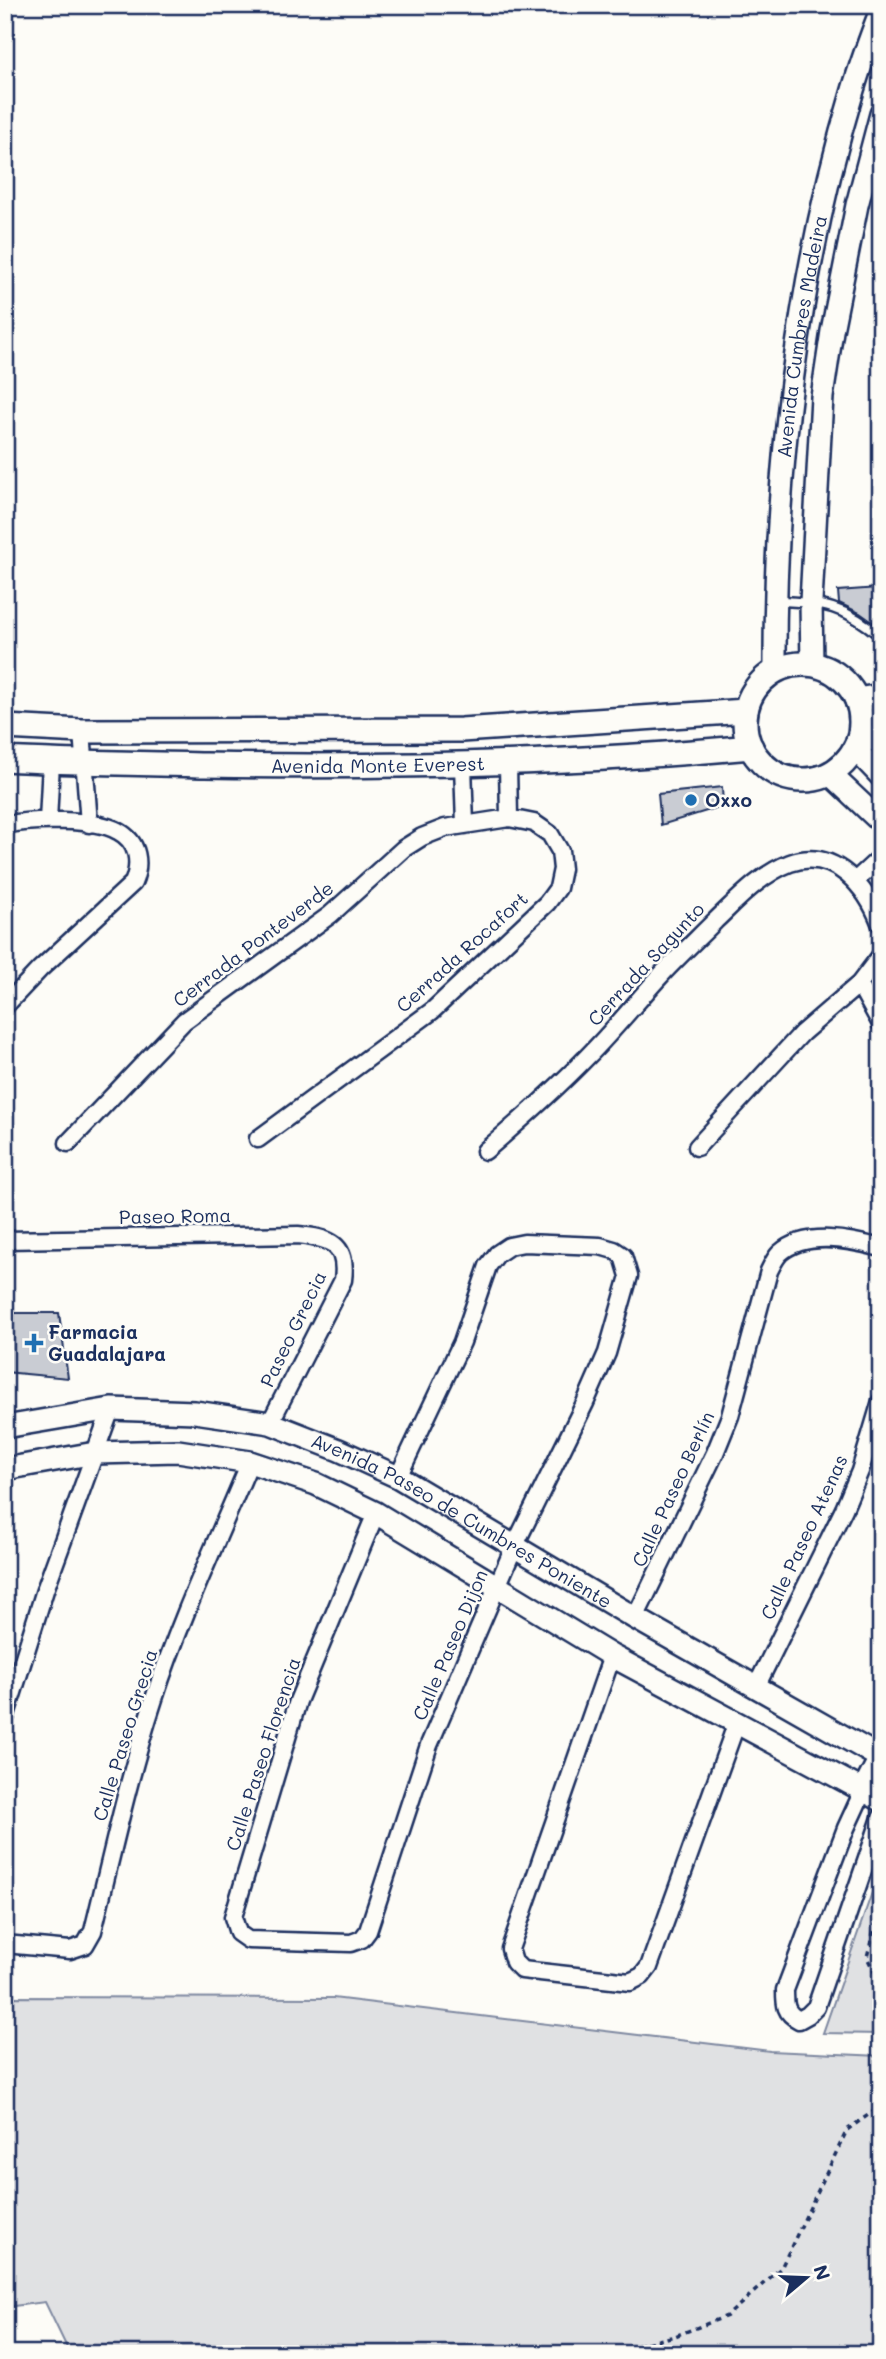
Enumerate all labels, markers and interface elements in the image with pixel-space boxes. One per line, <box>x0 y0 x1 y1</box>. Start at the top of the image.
street label: Avenida Cumbres Madeira <box>771 213 832 459</box>
street label: Avenida Monte Everest <box>271 750 485 778</box>
place label: Oxxo <box>705 787 752 812</box>
marker: Oxxo <box>683 792 699 808</box>
street label: Cerrada Ponteverde <box>167 875 338 1012</box>
street label: Cerrada Rocafort <box>390 886 533 1018</box>
street label: Cerrada Sagunto <box>582 897 709 1031</box>
street label: Paseo Roma <box>119 1202 231 1229</box>
street label: Paseo Grecia <box>254 1267 331 1391</box>
place label: Farmacia Guadalajara <box>48 1319 166 1366</box>
marker: Farmacia Guadalajara <box>26 1335 42 1351</box>
street label: Calle Paseo Berlín <box>626 1407 720 1571</box>
street label: Avenida Paseo de Cumbres Poniente <box>308 1427 617 1614</box>
street label: Calle Paseo Atenas <box>754 1450 853 1623</box>
street label: Calle Paseo Dijon <box>406 1566 493 1724</box>
street label: Calle Paseo Grecia <box>86 1646 163 1824</box>
street label: Calle Paseo Florencia <box>219 1654 306 1854</box>
north arrow <box>770 2244 840 2314</box>
text: N <box>808 2261 837 2283</box>

